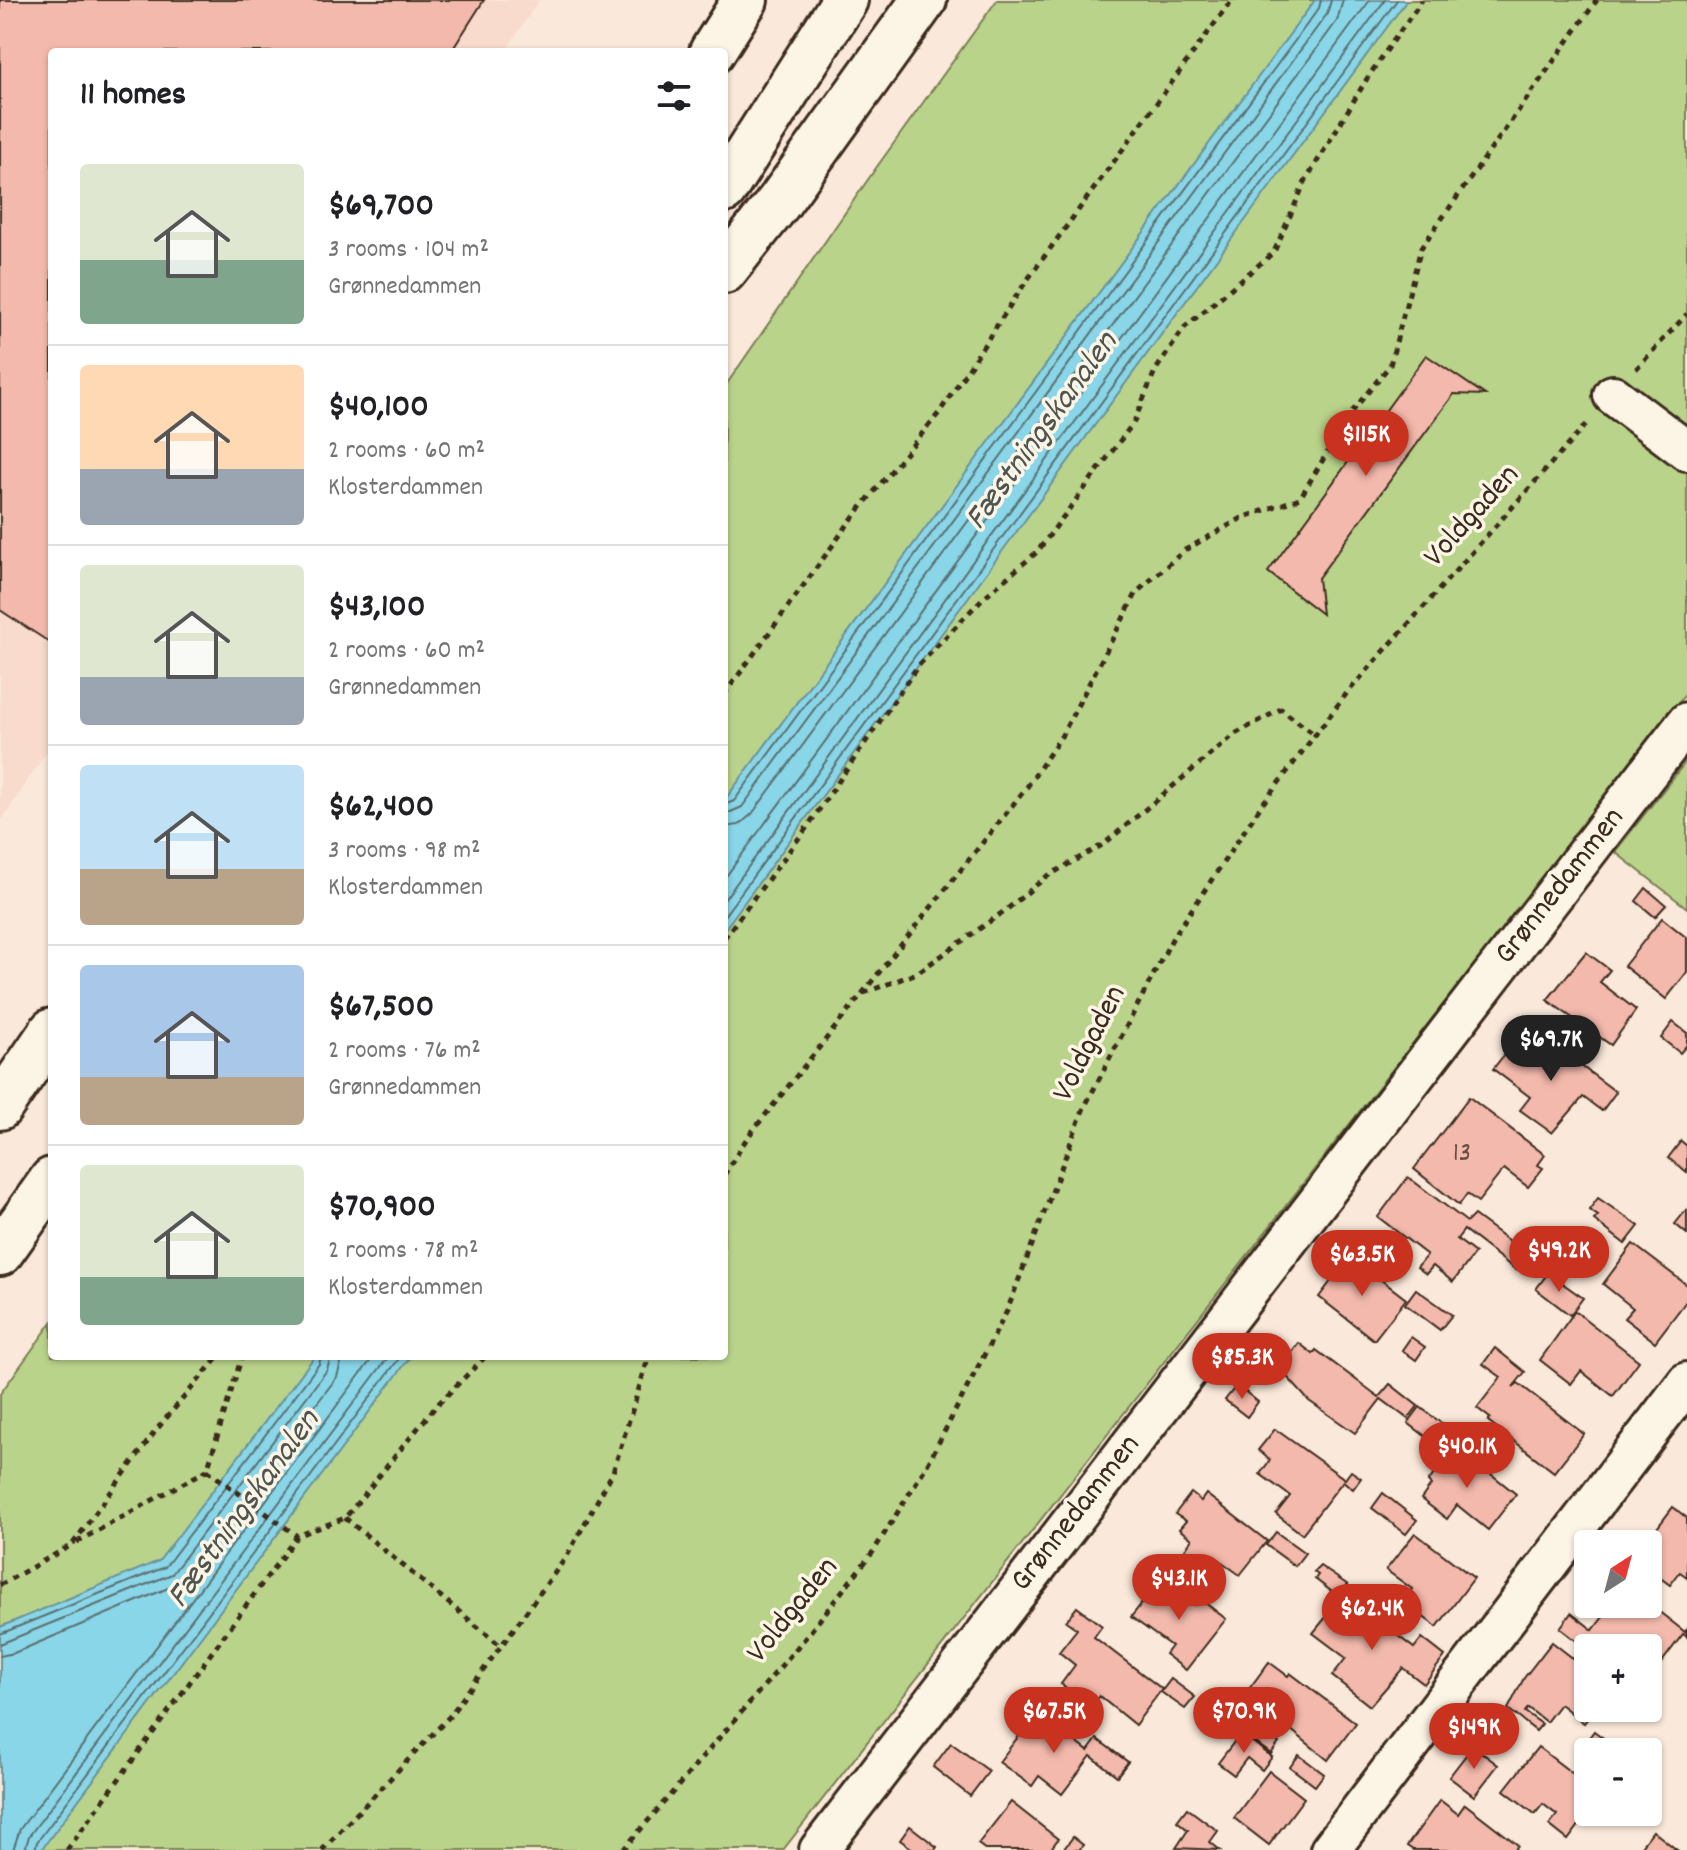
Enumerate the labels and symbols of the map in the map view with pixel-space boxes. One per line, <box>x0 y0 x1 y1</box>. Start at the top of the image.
water label: Fæstningskanalen <box>954 322 1133 541</box>
pin: $115K <box>1310 410 1422 478</box>
street label: Voldgaden <box>1414 455 1532 579</box>
street label: Grønnedammen <box>1485 798 1637 976</box>
street label: Voldgaden <box>1042 978 1140 1110</box>
pin: $69.7K <box>1486 1015 1616 1083</box>
house number: 13 <box>1453 1135 1471 1175</box>
pin: $49.2K <box>1494 1226 1624 1294</box>
pin: $63.5K <box>1297 1230 1427 1298</box>
pin: $85.3K <box>1177 1333 1307 1401</box>
water label: Fæstningskanalen <box>156 1400 335 1619</box>
pin: $40.1K <box>1402 1422 1532 1490</box>
street label: Grønnedammen <box>1001 1425 1153 1603</box>
north arrow <box>1574 1530 1662 1618</box>
street label: Voldgaden <box>737 1548 851 1674</box>
pin: $43.1K <box>1114 1554 1244 1622</box>
pin: $62.4K <box>1307 1584 1437 1652</box>
pin: $67.5K <box>989 1687 1119 1755</box>
pin: $70.9K <box>1179 1687 1309 1755</box>
pin: $149K <box>1418 1703 1530 1771</box>

